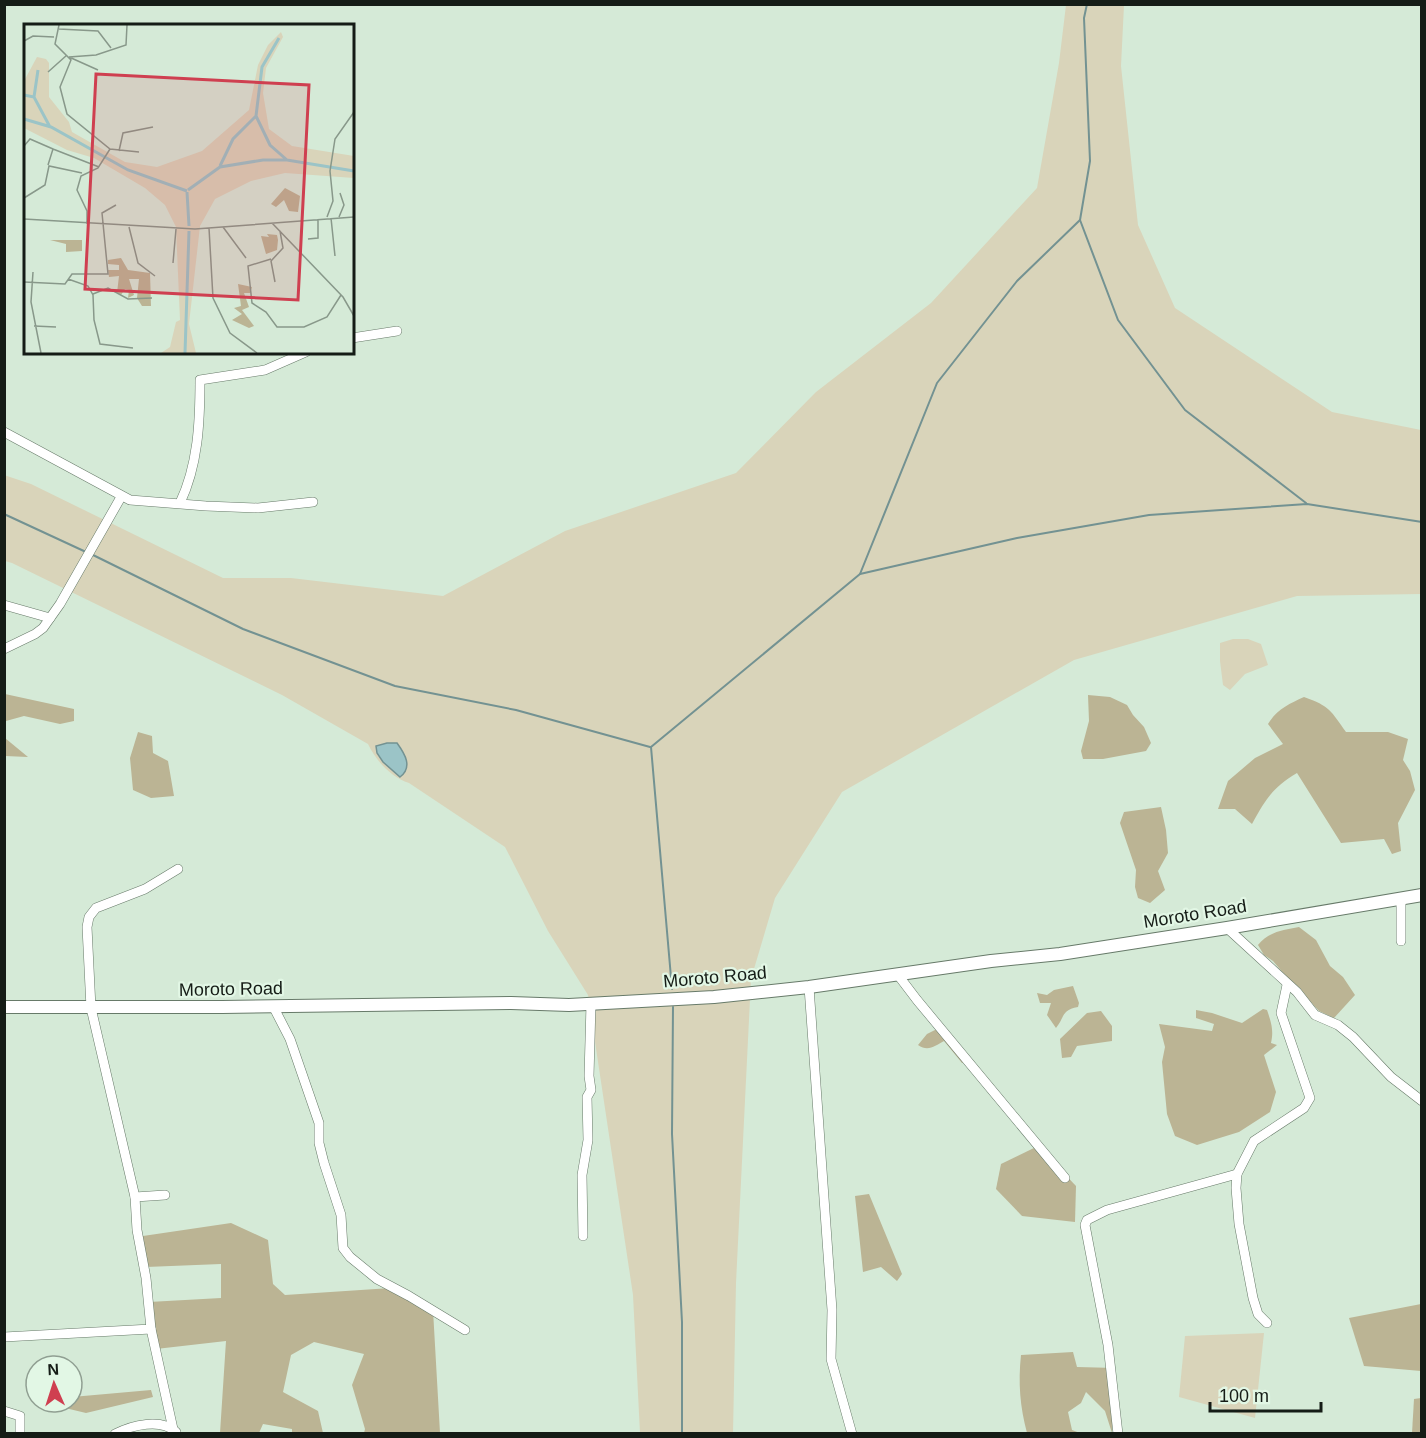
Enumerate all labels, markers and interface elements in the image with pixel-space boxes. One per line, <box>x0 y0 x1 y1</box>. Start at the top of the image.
inset map <box>24 24 354 354</box>
street label: Moroto Road <box>1142 896 1248 932</box>
street label: Moroto Road <box>662 963 768 991</box>
street label: Moroto Road <box>179 978 283 1000</box>
north arrow <box>24 1354 84 1414</box>
text: N <box>47 1361 59 1378</box>
scale bar <box>1210 1375 1321 1413</box>
text: 100 m <box>1219 1386 1269 1406</box>

